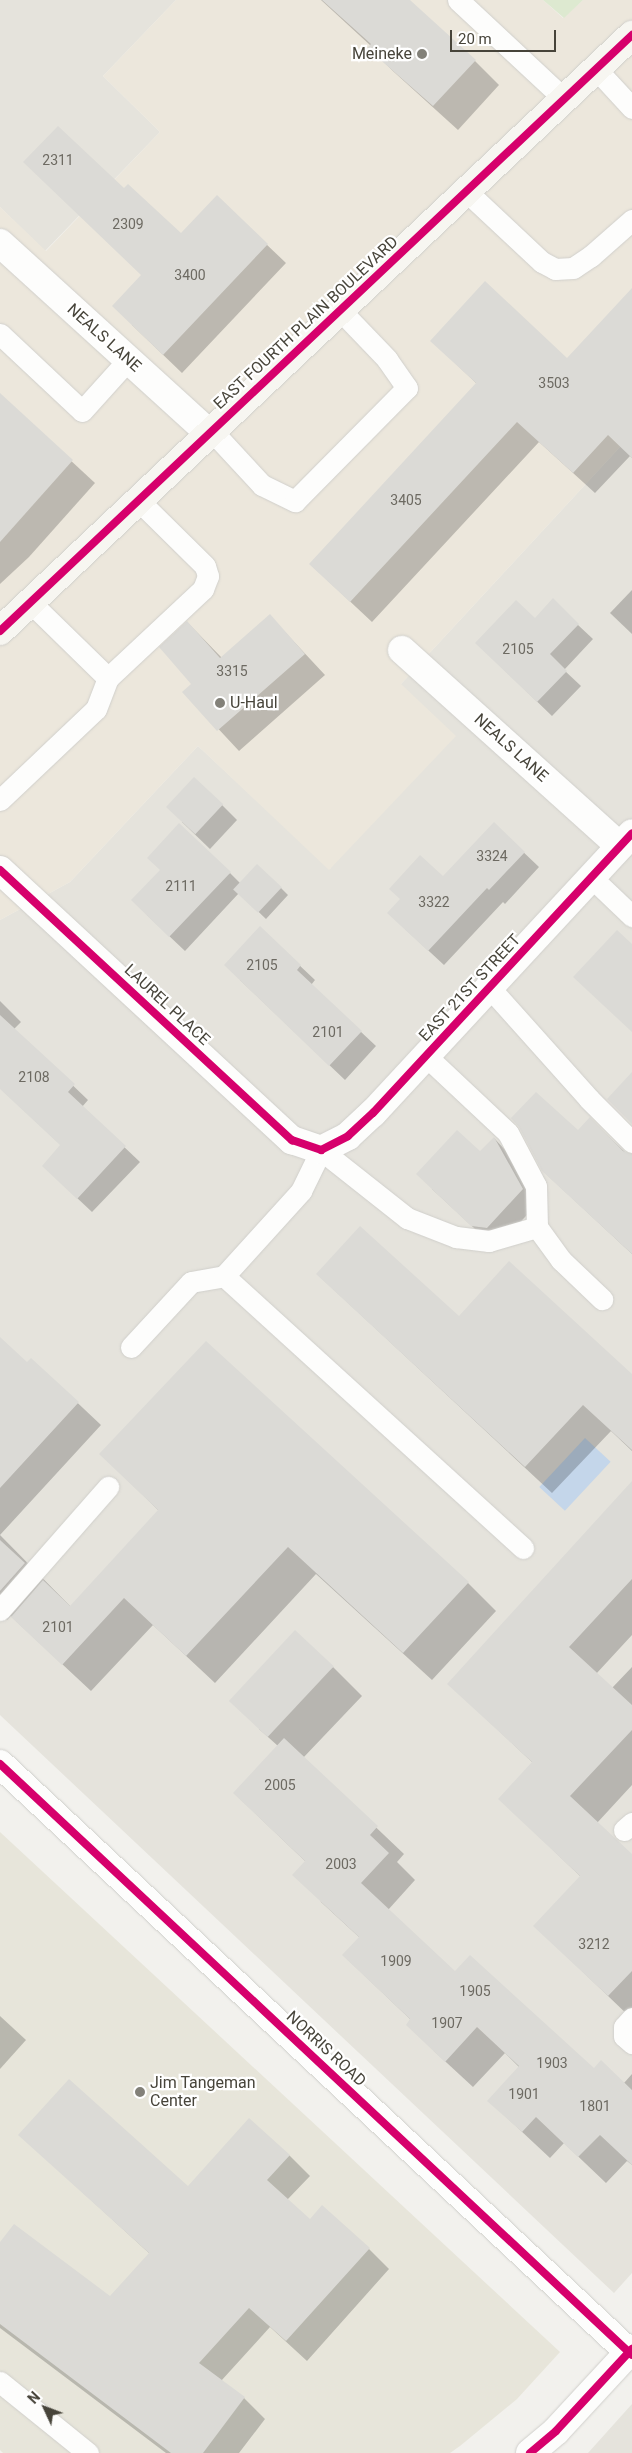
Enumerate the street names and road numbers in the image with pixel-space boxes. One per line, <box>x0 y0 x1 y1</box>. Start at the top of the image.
street label: EAST FOURTH PLAIN BOULEVARD <box>210 232 402 414</box>
street label: NEALS LANE <box>63 300 145 376</box>
street label: NEALS LANE <box>470 710 552 786</box>
street label: EAST 21ST STREET <box>415 930 525 1046</box>
street label: LAUREL PLACE <box>120 961 214 1049</box>
street label: NORRIS ROAD <box>282 2007 370 2091</box>

